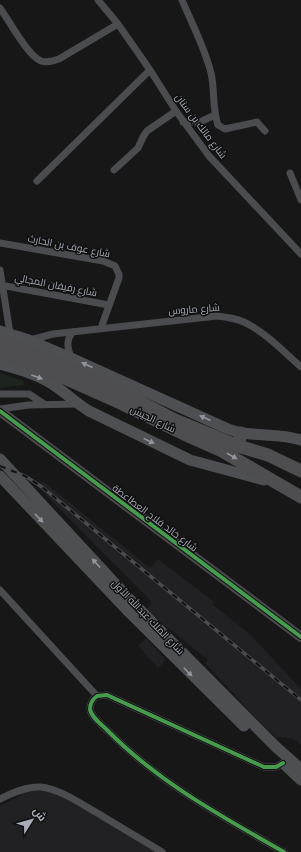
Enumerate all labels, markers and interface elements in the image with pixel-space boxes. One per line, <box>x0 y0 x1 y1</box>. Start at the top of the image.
street label: شارع مالك بن سنان <box>172 91 230 161</box>
street label: شارع عوف بن الحارث <box>27 232 111 260</box>
street label: شارع رفيفان المجالي <box>14 271 98 300</box>
street label: شارع ماروس <box>168 301 220 317</box>
one-way arrow <box>81 361 93 368</box>
one-way arrow <box>31 374 43 380</box>
street label: شارع الجيش <box>128 402 178 436</box>
one-way arrow <box>199 415 211 421</box>
one-way arrow <box>143 438 155 444</box>
one-way arrow <box>226 453 238 460</box>
street label: شارع خالد فلاح العطاعطة <box>110 482 200 554</box>
one-way arrow <box>35 513 44 523</box>
one-way arrow <box>91 558 101 568</box>
street label: شارع الملك عبدالله الأول <box>109 576 188 657</box>
one-way arrow <box>184 667 193 677</box>
north arrow <box>12 800 52 840</box>
text: ش <box>30 804 50 824</box>

